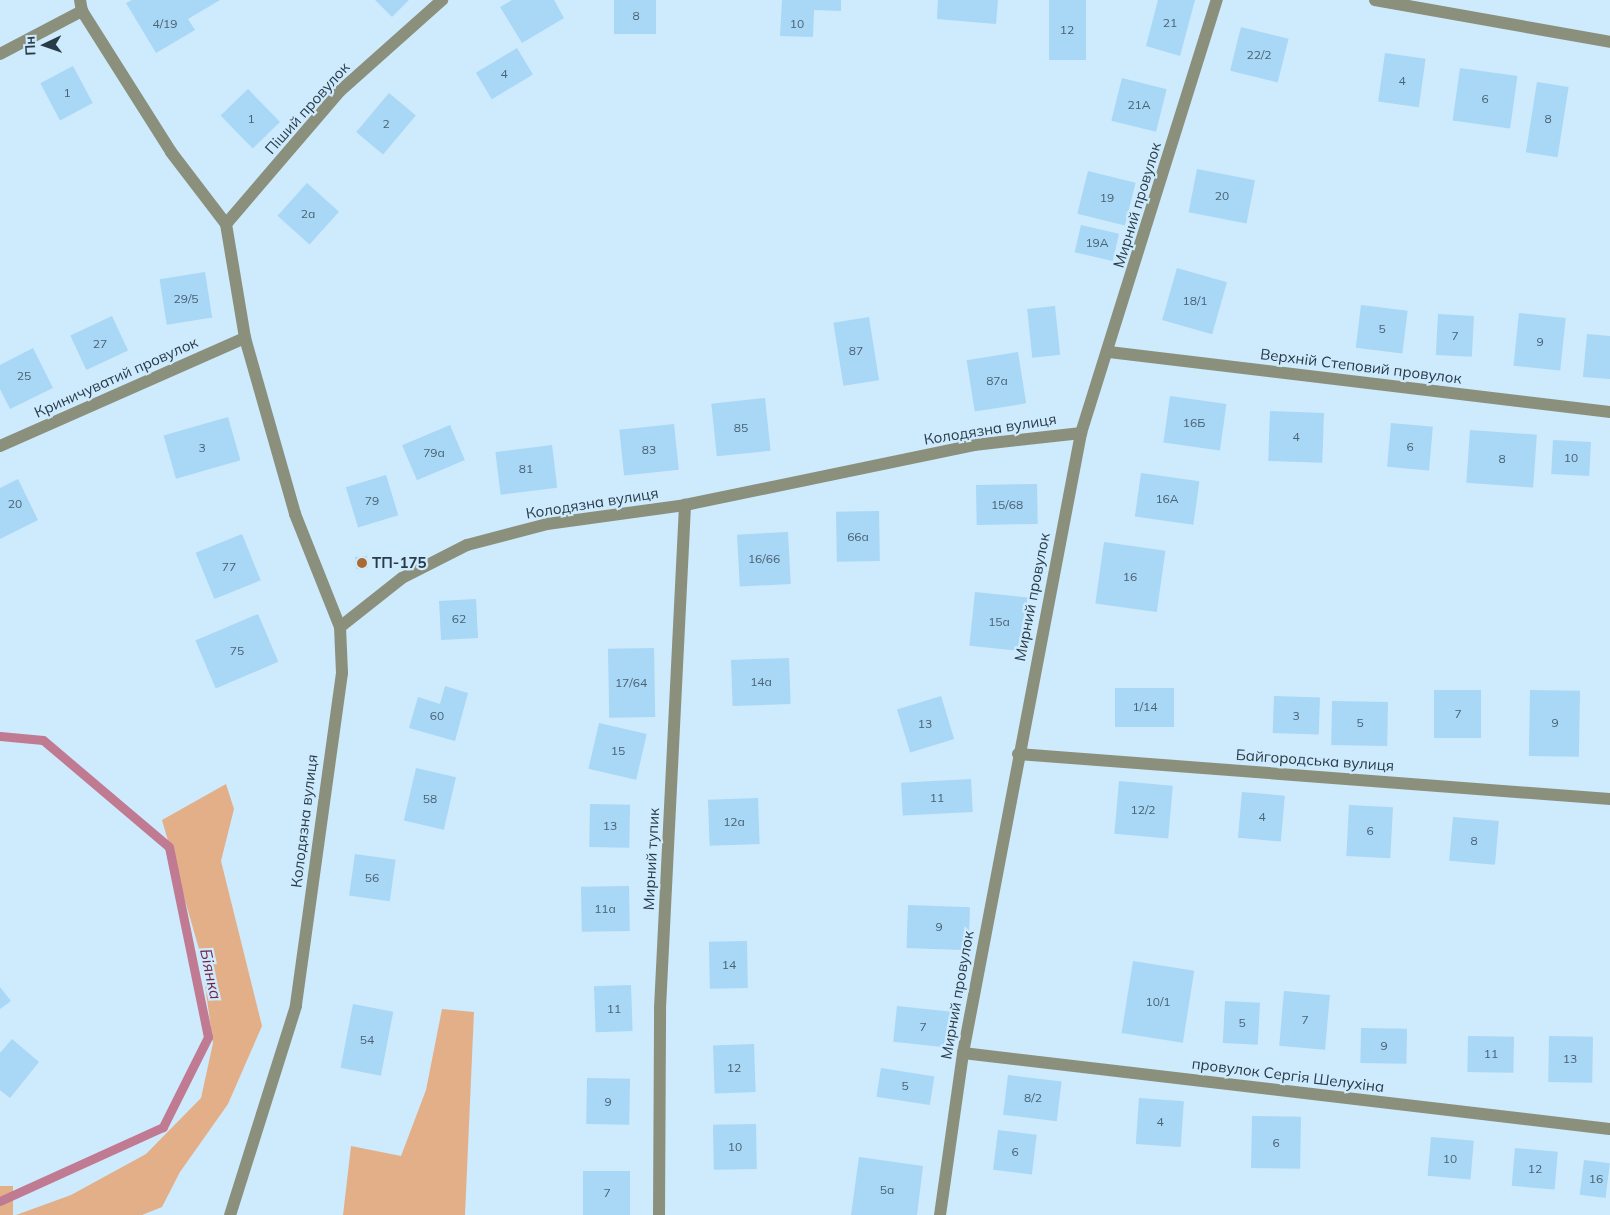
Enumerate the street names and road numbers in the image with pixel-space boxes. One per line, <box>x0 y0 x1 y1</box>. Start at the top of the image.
street label: Піший провулок <box>261 58 353 158</box>
street label: Мирний провулок <box>1109 140 1165 270</box>
street label: Криничуватий провулок <box>32 333 200 421</box>
street label: Верхній Степовий провулок <box>1259 345 1463 387</box>
street label: Колодязна вулиця <box>922 410 1058 448</box>
street label: Колодязна вулиця <box>524 484 660 522</box>
street label: Мирний провулок <box>1011 531 1053 663</box>
street label: Байгородська вулиця <box>1235 745 1395 775</box>
street label: Колодязна вулиця <box>287 753 321 889</box>
street label: Мирний тупик <box>639 807 663 911</box>
street label: Мирний провулок <box>937 929 977 1061</box>
street label: провулок Сергія Шелухіна <box>1191 1054 1385 1096</box>

